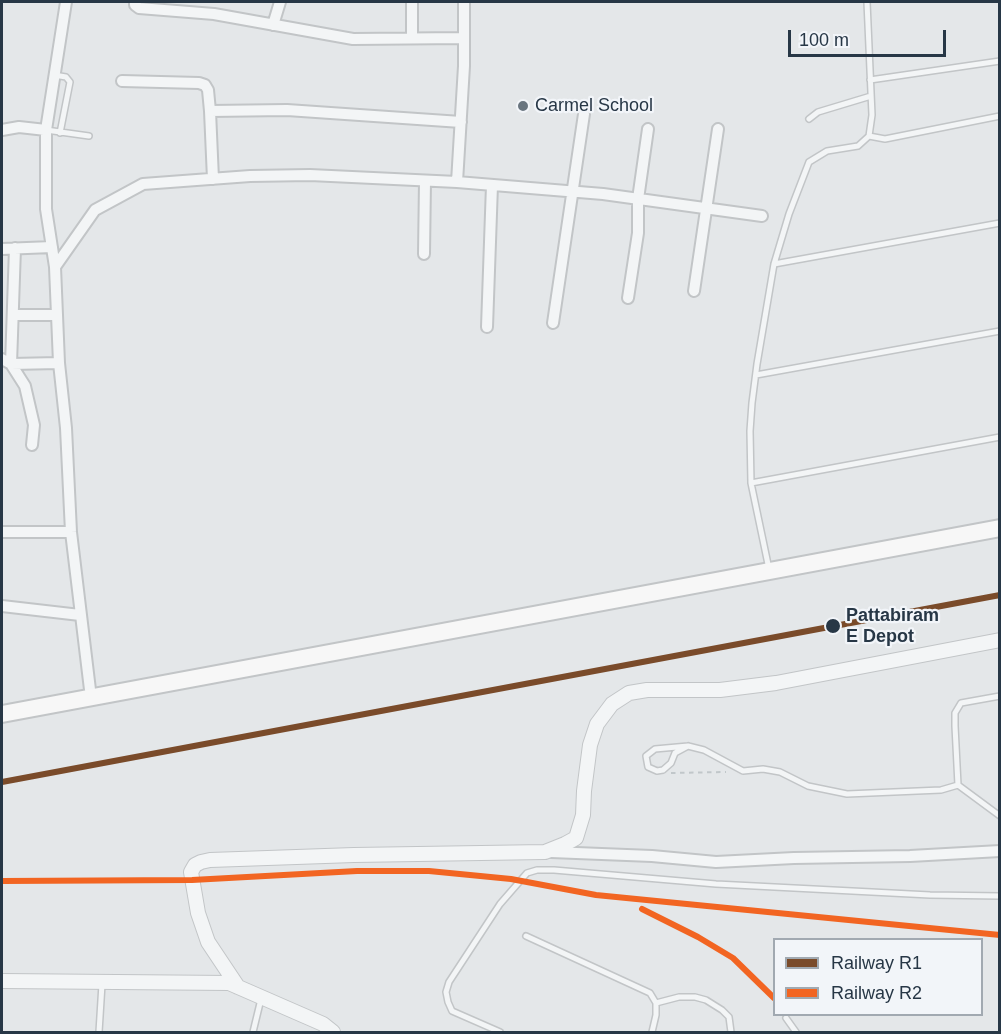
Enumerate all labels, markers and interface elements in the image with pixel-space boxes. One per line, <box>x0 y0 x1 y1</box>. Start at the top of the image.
scale bar <box>791 18 948 56</box>
text: 100 m <box>799 30 849 50</box>
place label: Carmel School <box>535 95 653 117</box>
marker: Carmel School <box>516 99 530 113</box>
place label: Pattabiram E Depot <box>846 605 939 648</box>
marker: Pattabiram E Depot <box>824 617 842 635</box>
legend <box>773 938 983 1016</box>
text: Railway R1 <box>831 953 922 973</box>
text: Railway R2 <box>831 983 922 1003</box>

